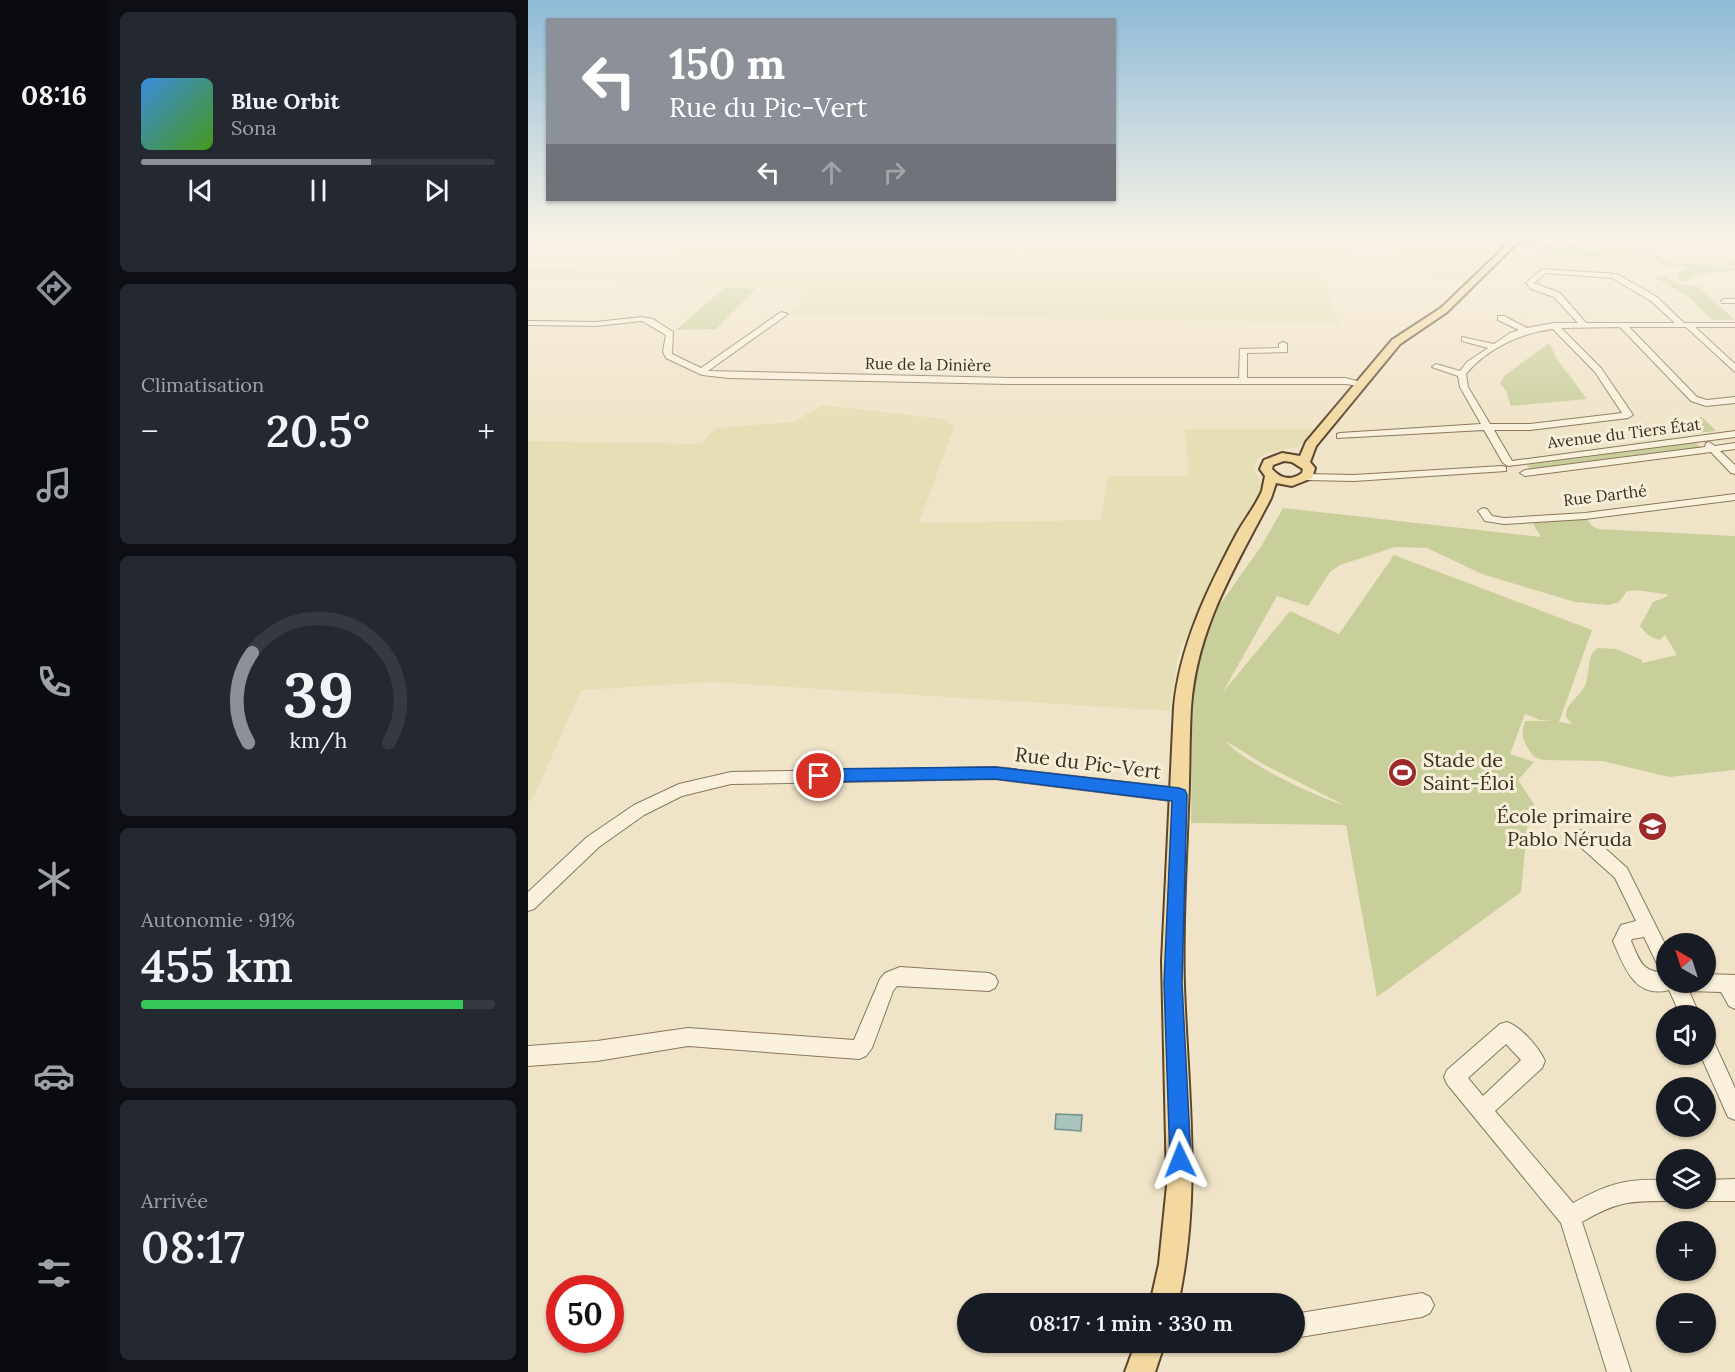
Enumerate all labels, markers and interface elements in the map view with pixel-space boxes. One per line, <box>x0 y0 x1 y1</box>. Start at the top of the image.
text: 150 m <box>669 37 785 91</box>
icon: left <box>570 42 648 120</box>
text: 08:16 <box>21 78 87 112</box>
text: Blue Orbit <box>231 87 339 115</box>
text: Rue du Pic-Vert <box>669 90 867 124</box>
text: Sona <box>231 115 277 140</box>
icon: left <box>752 156 785 189</box>
icon: ahead <box>815 156 848 189</box>
icon: right <box>878 156 911 189</box>
icon: previous <box>184 174 217 207</box>
icon: pause <box>302 174 335 207</box>
icon: next <box>420 174 453 207</box>
icon: directions <box>33 267 75 309</box>
street label: Rue de la Dinière <box>865 353 992 375</box>
text: Climatisation <box>141 372 264 397</box>
text: 20.5° <box>266 402 370 459</box>
text: − <box>141 410 159 452</box>
text: + <box>478 410 495 452</box>
street label: Avenue du Tiers État <box>1545 414 1703 452</box>
icon: music <box>33 464 75 506</box>
street label: Rue Darthé <box>1562 480 1648 510</box>
text: 39 <box>283 654 353 734</box>
icon: phone <box>33 661 75 703</box>
text: km/h <box>289 726 347 754</box>
street label: Rue du Pic-Vert <box>1014 741 1163 784</box>
place label: Stade de Saint-Éloi <box>1423 747 1515 795</box>
pin <box>793 750 844 801</box>
sports icon: Stade de Saint-Éloi <box>1386 756 1418 788</box>
icon: arrive <box>802 759 835 792</box>
place label: École primaire Pablo Néruda <box>1496 803 1632 851</box>
school or university icon: École primaire Pablo Néruda <box>1637 811 1669 843</box>
icon: climate <box>33 858 75 900</box>
text: Autonomie · 91% <box>141 907 295 932</box>
north arrow <box>1656 933 1716 993</box>
map controls <box>1656 933 1716 1353</box>
text: 455 km <box>141 937 293 994</box>
button: sound <box>1656 1005 1716 1065</box>
icon: car <box>33 1055 75 1097</box>
button: search <box>1656 1077 1716 1137</box>
position arrow <box>1148 1128 1212 1192</box>
button: layers <box>1656 1149 1716 1209</box>
text: Arrivée <box>141 1188 208 1213</box>
text: 08:17 <box>141 1218 245 1275</box>
button: + <box>1656 1221 1716 1281</box>
icon: filters <box>33 1252 75 1294</box>
speed limit sign: 50 <box>546 1275 624 1353</box>
button: − <box>1656 1293 1716 1353</box>
text: 08:17 · 1 min · 330 m <box>1029 1309 1233 1337</box>

